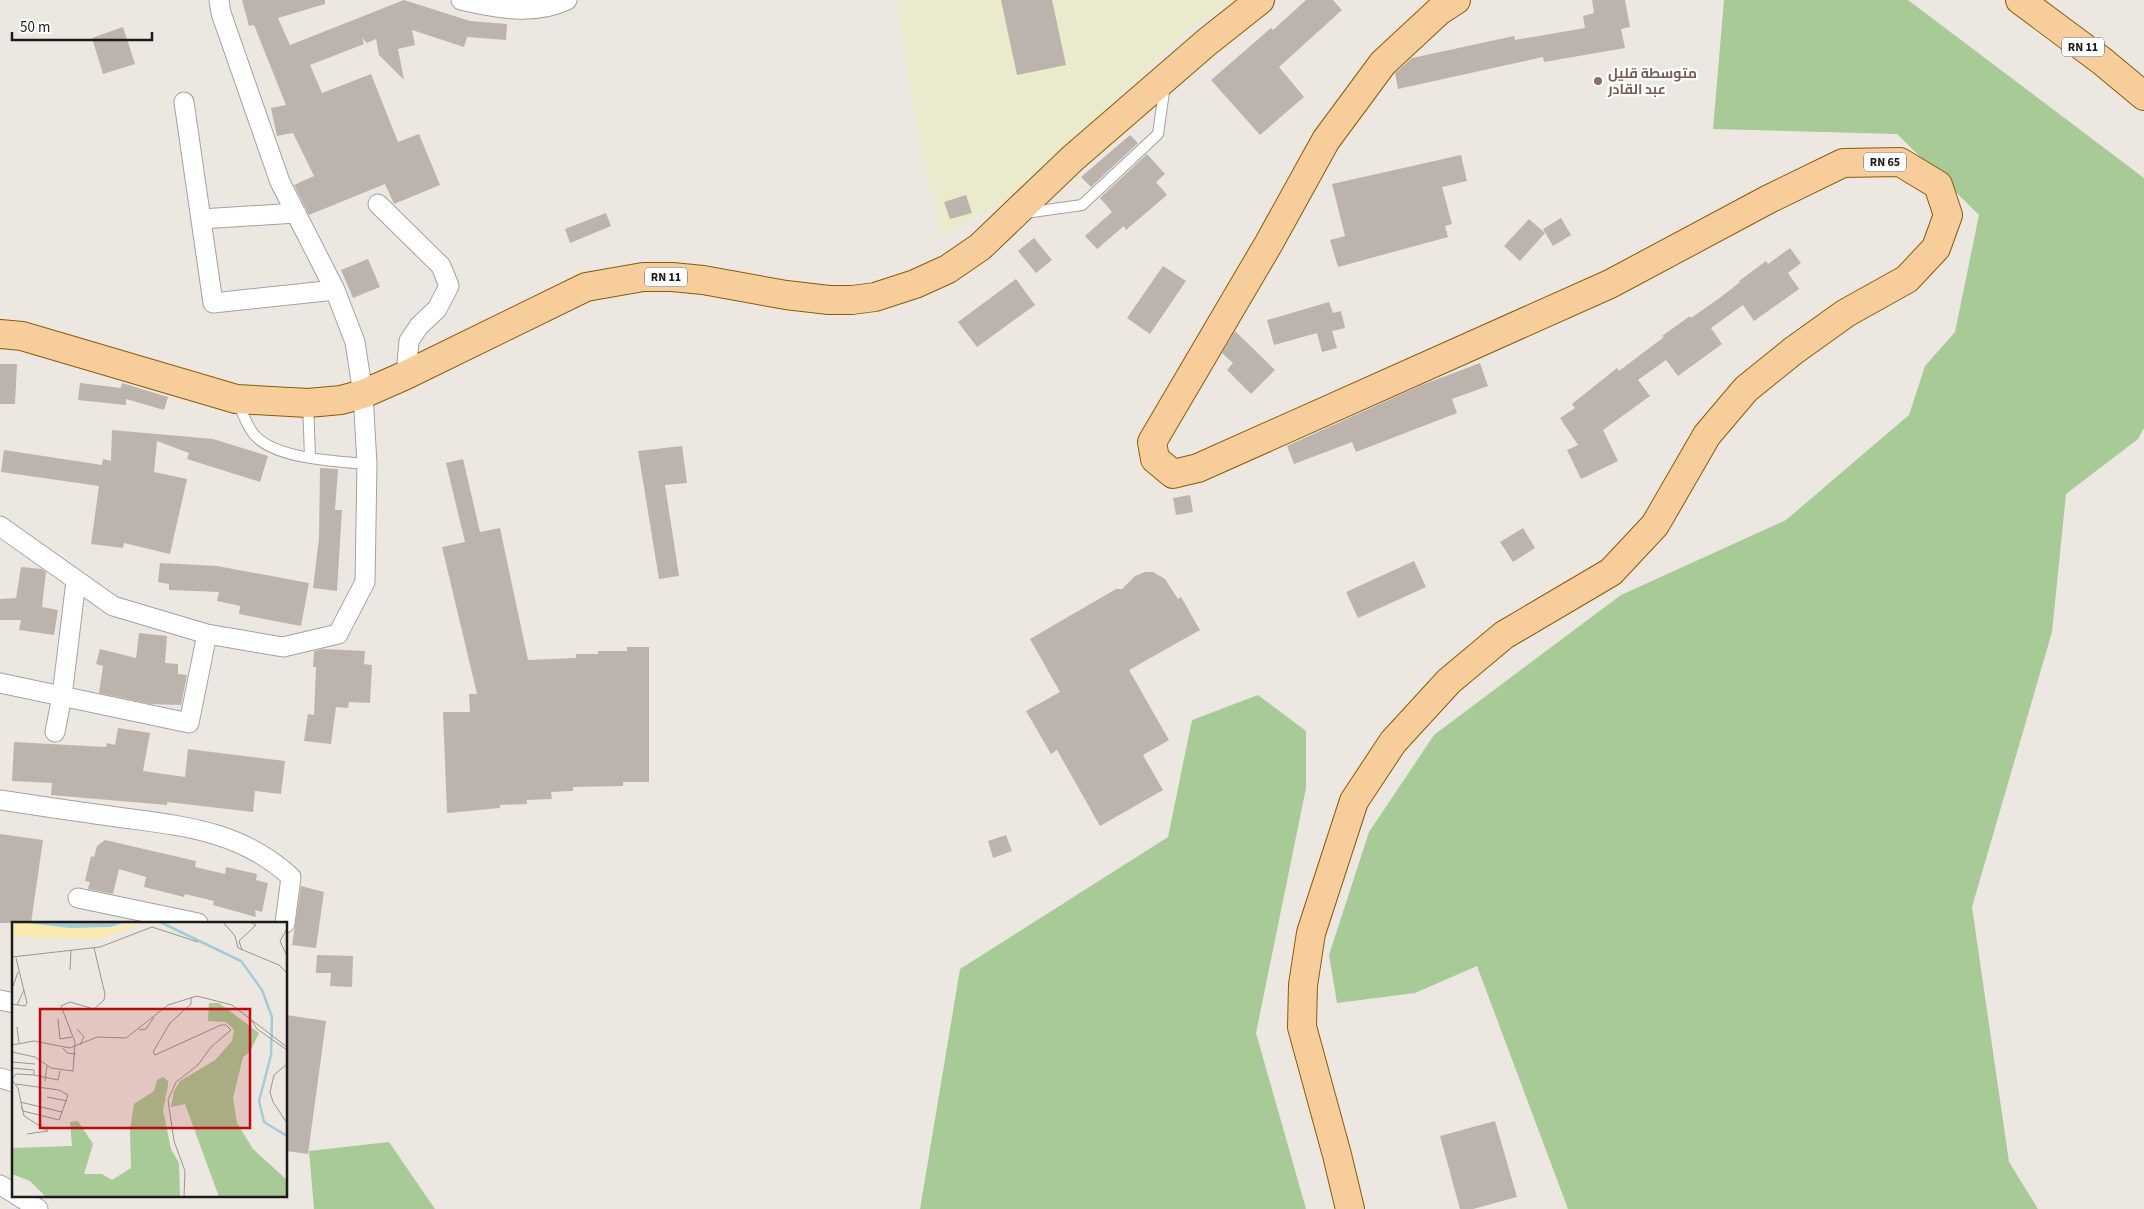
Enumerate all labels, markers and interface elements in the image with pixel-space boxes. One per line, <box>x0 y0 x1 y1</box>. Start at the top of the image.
scale bar <box>12 10 152 42</box>
text: 50 m <box>20 17 50 38</box>
road number: RN 11 <box>2062 38 2104 56</box>
place label: متوسطة قليل عبد القادر <box>1607 64 1697 100</box>
marker: متوسطة قليل عبد القادر <box>1592 75 1604 87</box>
road number: RN 65 <box>1864 152 1906 172</box>
road number: RN 11 <box>645 268 687 286</box>
inset map <box>12 922 288 1196</box>

